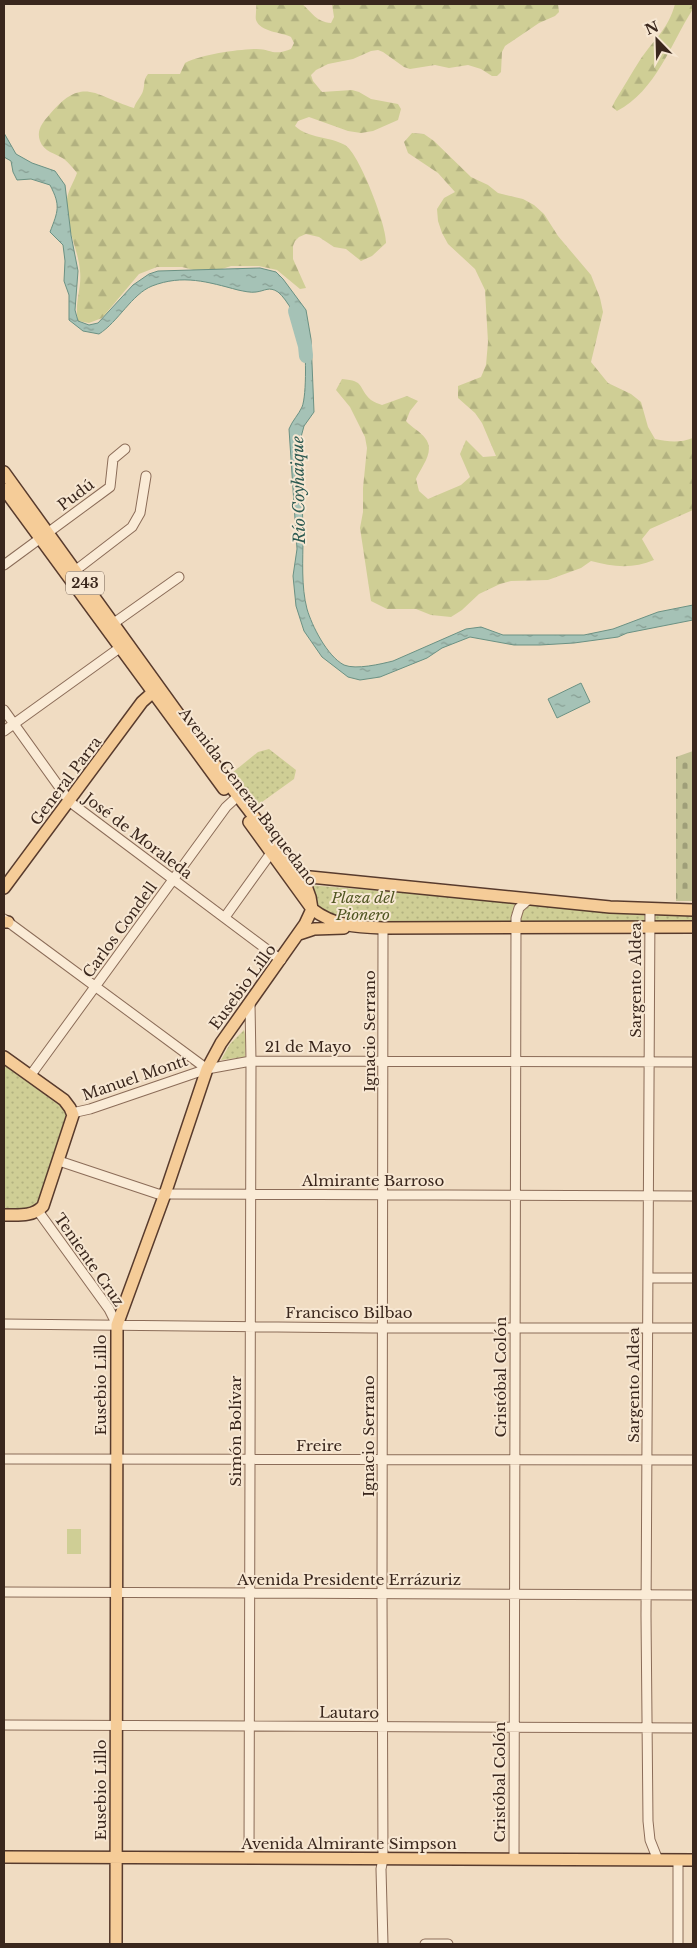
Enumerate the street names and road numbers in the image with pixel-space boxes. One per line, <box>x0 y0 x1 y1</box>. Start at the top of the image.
street label: Pudú <box>54 475 98 514</box>
road number: 243 <box>66 572 104 594</box>
street label: Avenida General Baquedano <box>175 703 322 890</box>
street label: General Parra <box>26 732 106 829</box>
street label: José de Moraleda <box>79 787 197 883</box>
street label: Carlos Condell <box>78 878 161 981</box>
street label: Sargento Aldea <box>626 921 645 1038</box>
street label: Eusebio Lillo <box>205 940 280 1033</box>
street label: Ignacio Serrano <box>360 970 379 1092</box>
street label: 21 de Mayo <box>265 1037 352 1056</box>
street label: Manuel Montt <box>80 1050 190 1104</box>
street label: Almirante Barroso <box>301 1171 444 1190</box>
street label: Teniente Cruz <box>50 1209 129 1310</box>
street label: Francisco Bilbao <box>285 1303 413 1322</box>
street label: Cristóbal Colón <box>491 1317 510 1437</box>
street label: Sargento Aldea <box>624 1326 643 1443</box>
street label: Eusebio Lillo <box>91 1334 110 1435</box>
street label: Simón Bolívar <box>226 1375 245 1487</box>
street label: Ignacio Serrano <box>359 1375 378 1497</box>
street label: Freire <box>296 1436 342 1455</box>
street label: Avenida Presidente Errázuriz <box>236 1570 461 1589</box>
street label: Lautaro <box>319 1702 379 1723</box>
street label: Cristóbal Colón <box>490 1722 509 1842</box>
street label: Eusebio Lillo <box>91 1739 110 1840</box>
street label: Avenida Almirante Simpson <box>240 1834 457 1853</box>

